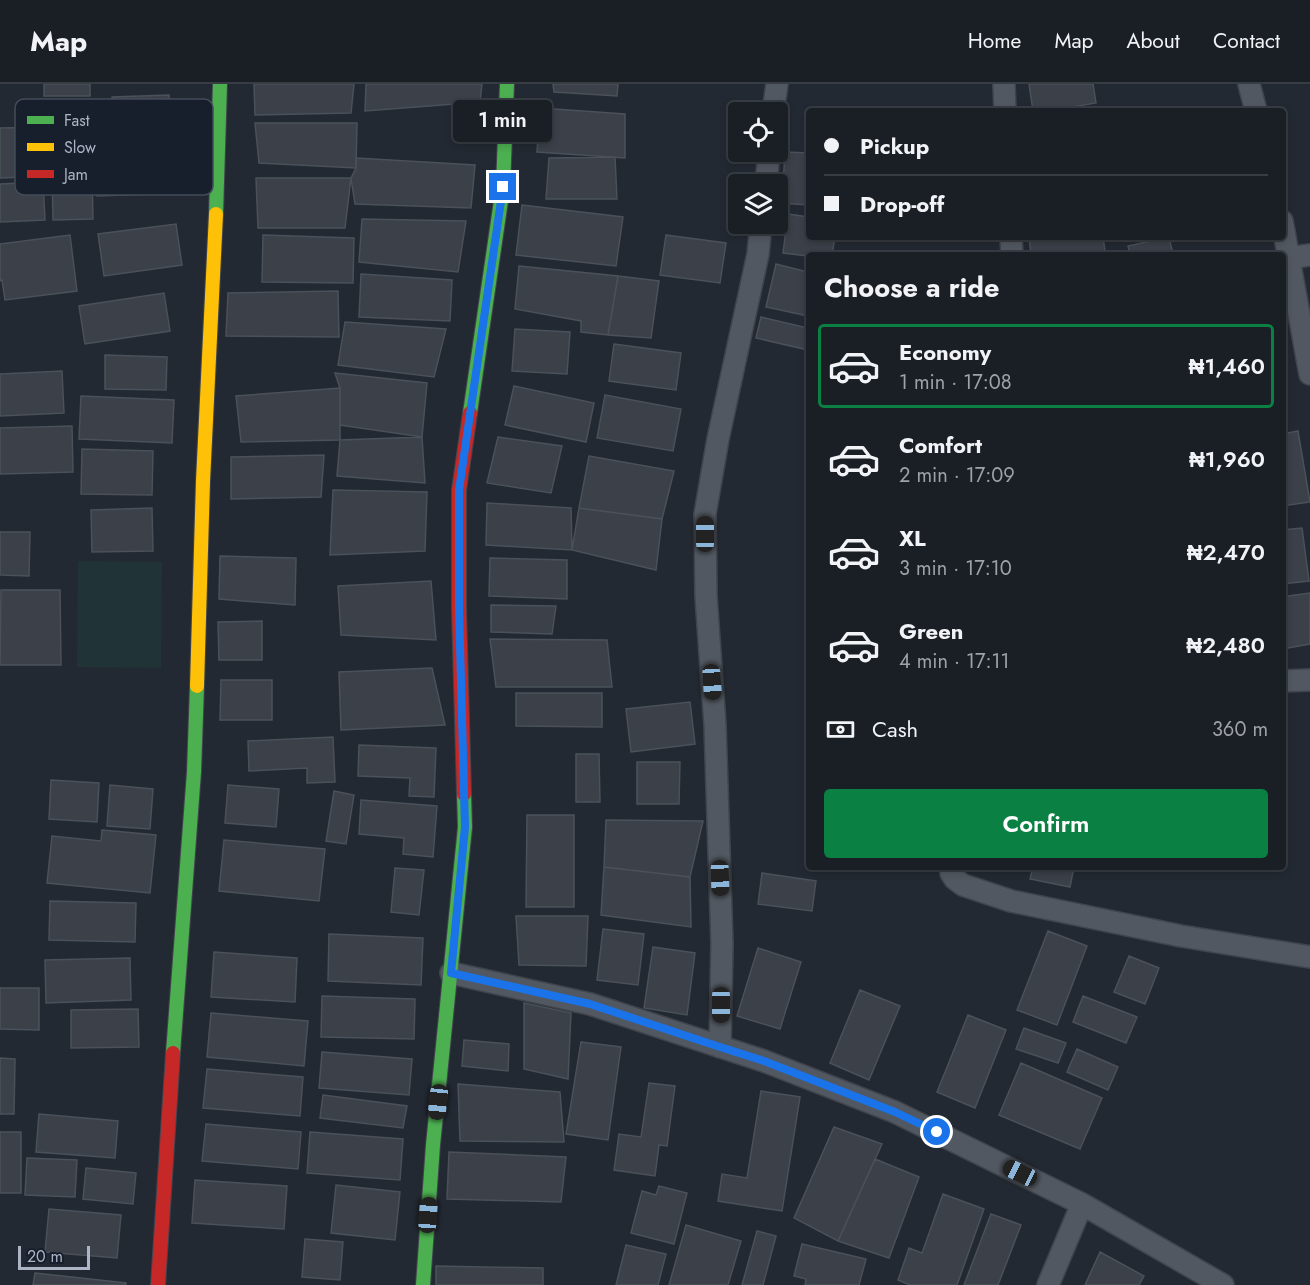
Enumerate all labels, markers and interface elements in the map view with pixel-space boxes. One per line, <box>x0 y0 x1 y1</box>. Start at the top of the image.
text: Map <box>30 21 87 62</box>
text: Home <box>968 26 1021 56</box>
text: Map <box>1054 26 1094 56</box>
text: About <box>1127 26 1180 56</box>
text: Contact <box>1213 26 1280 56</box>
legend <box>15 99 213 195</box>
callout: 1 min <box>454 100 552 142</box>
map controls <box>728 102 788 234</box>
button: locate <box>728 102 788 162</box>
text: 1 min <box>478 106 527 135</box>
text: Fast <box>64 109 90 132</box>
text: Pickup <box>860 130 929 162</box>
text: Slow <box>64 136 96 159</box>
text: Jam <box>62 163 88 186</box>
route end <box>489 173 516 200</box>
button: layers <box>728 174 788 234</box>
text: Drop-off <box>860 188 944 220</box>
text: Choose a ride <box>824 268 999 307</box>
text: Economy <box>899 336 991 368</box>
icon: car <box>827 339 881 393</box>
text: ₦1,460 <box>1189 350 1265 382</box>
text: 1 min · 17:08 <box>899 368 1012 397</box>
text: Comfort <box>899 429 982 461</box>
icon: car <box>827 432 881 486</box>
text: ₦1,960 <box>1189 443 1265 475</box>
text: 2 min · 17:09 <box>899 461 1015 490</box>
car <box>696 516 714 552</box>
text: XL <box>899 522 926 554</box>
icon: car <box>827 525 881 579</box>
text: ₦2,470 <box>1187 536 1265 568</box>
text: 3 min · 17:10 <box>899 554 1012 583</box>
text: Green <box>899 615 963 647</box>
icon: car <box>827 618 881 672</box>
text: ₦2,480 <box>1186 629 1265 661</box>
text: 4 min · 17:11 <box>899 647 1009 676</box>
car <box>702 663 722 701</box>
icon: cash <box>824 713 857 746</box>
text: Cash <box>872 713 918 745</box>
text: 360 m <box>1212 715 1268 744</box>
button: Confirm <box>824 789 1268 858</box>
car <box>710 860 730 896</box>
car <box>712 987 730 1023</box>
car <box>427 1083 449 1121</box>
route start <box>923 1118 950 1145</box>
car <box>1000 1157 1040 1189</box>
car <box>418 1196 438 1234</box>
scale bar <box>18 1243 90 1270</box>
text: 20 m <box>27 1245 63 1268</box>

